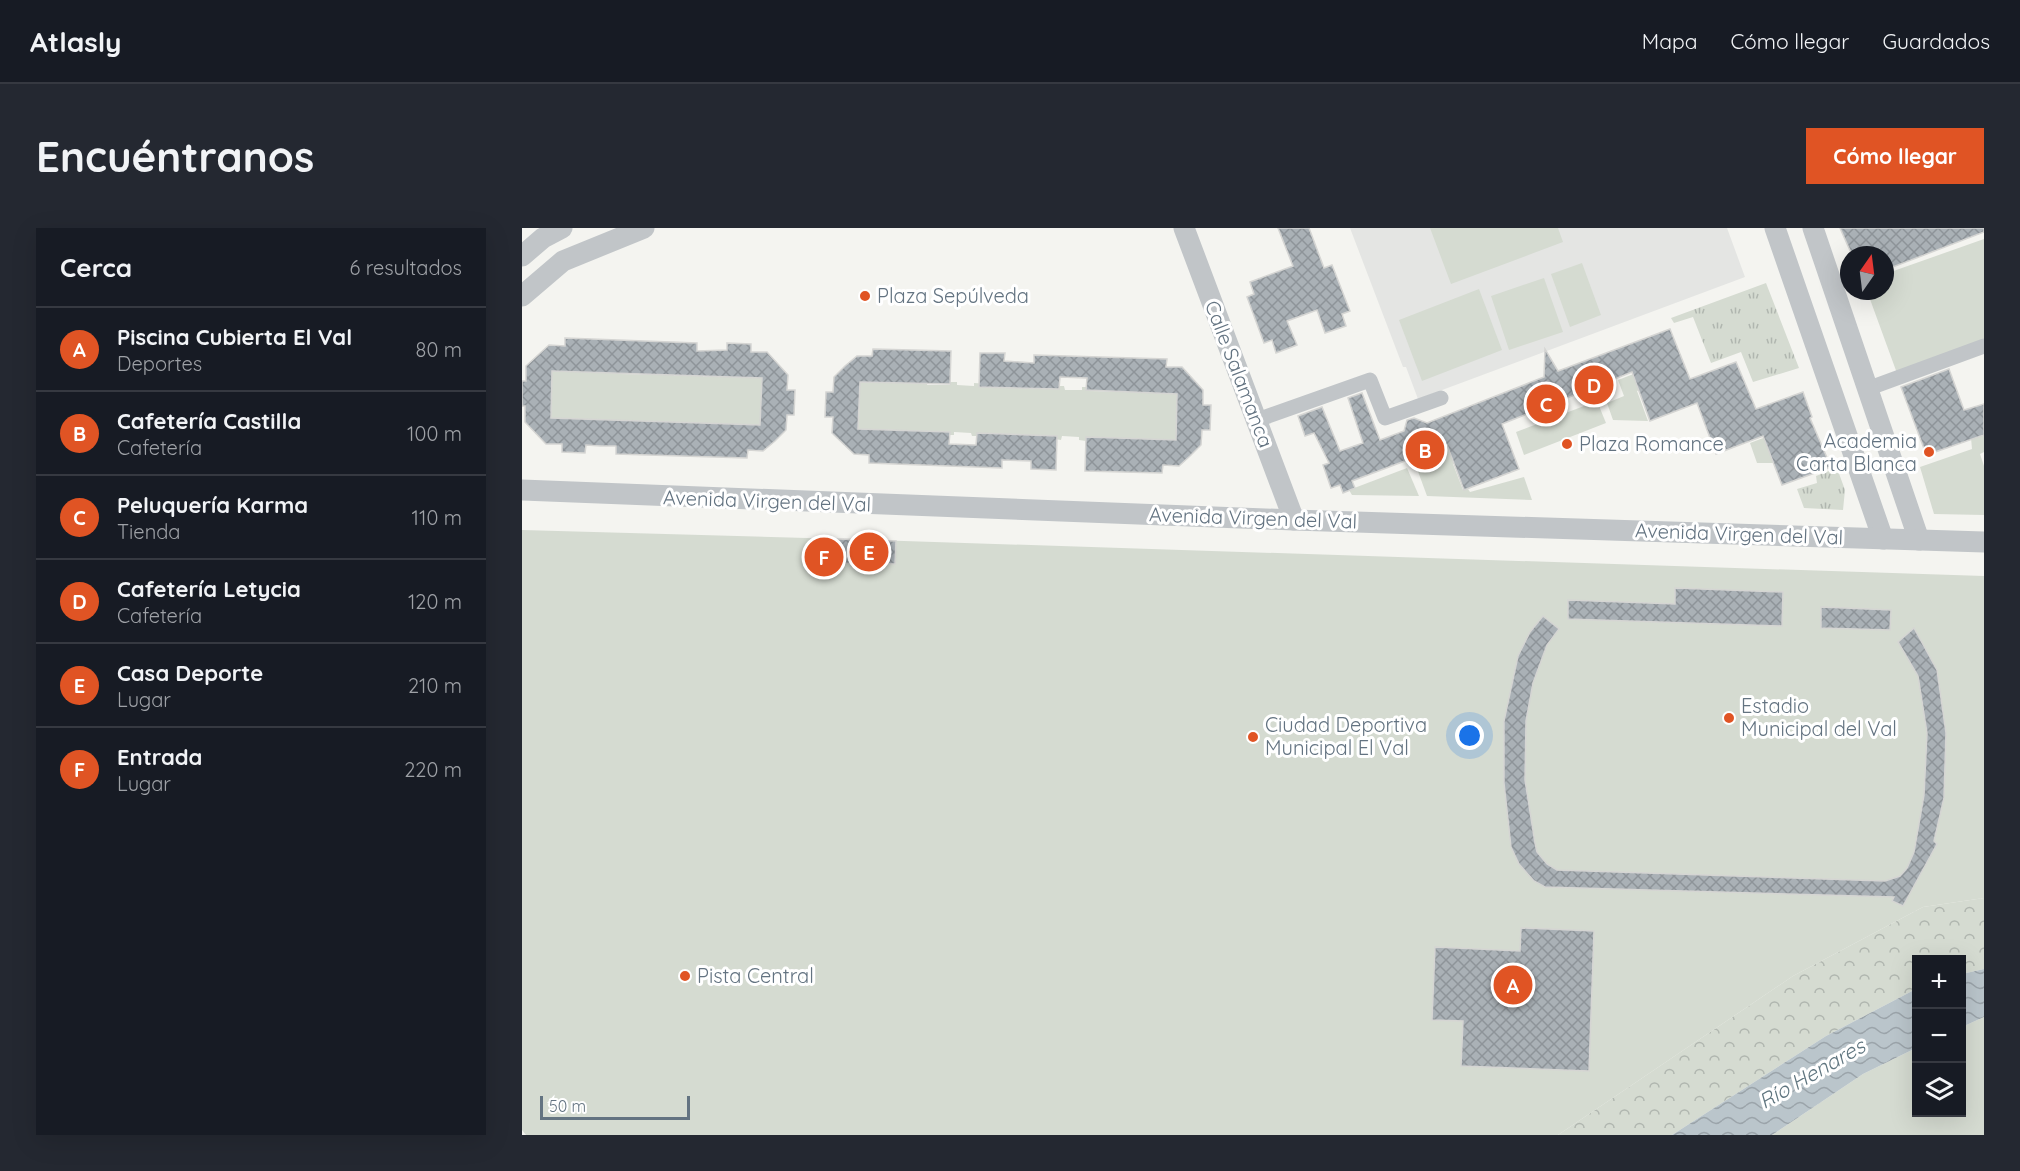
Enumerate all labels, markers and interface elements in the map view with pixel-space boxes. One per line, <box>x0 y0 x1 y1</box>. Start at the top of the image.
text: Atlasly <box>30 24 121 59</box>
text: Mapa <box>1642 28 1697 54</box>
text: Cómo llegar <box>1730 28 1849 54</box>
text: Guardados <box>1882 28 1990 54</box>
button: Cómo llegar <box>1806 128 1984 184</box>
text: Encuéntranos <box>36 130 314 183</box>
north arrow <box>1840 246 1894 300</box>
text: Cerca <box>60 251 132 284</box>
text: 6 resultados <box>349 255 462 280</box>
place label: Plaza Sepúlveda <box>877 283 1029 308</box>
marker: Plaza Sepúlveda <box>858 289 872 303</box>
street label: Calle Salamanca <box>1200 297 1279 451</box>
text: Piscina Cubierta El Val <box>117 323 352 351</box>
text: A <box>73 337 86 362</box>
text: 80 m <box>416 337 462 362</box>
text: Deportes <box>117 351 202 376</box>
pin: D <box>1574 362 1614 408</box>
pin: C <box>1526 382 1566 426</box>
text: Cafetería Castilla <box>117 407 301 435</box>
text: B <box>73 421 86 446</box>
text: 100 m <box>407 421 462 446</box>
pin: B <box>1406 428 1444 472</box>
place label: Academia Carta Blanca <box>1796 428 1917 476</box>
place label: Plaza Romance <box>1579 431 1724 456</box>
text: Cafetería <box>117 435 202 460</box>
marker: Plaza Romance <box>1560 437 1574 451</box>
marker: Academia Carta Blanca <box>1922 445 1936 459</box>
street label: Avenida Virgen del Val <box>662 484 872 517</box>
text: Peluquería Karma <box>117 491 308 519</box>
street label: Avenida Virgen del Val <box>1148 501 1358 534</box>
text: C <box>73 505 86 530</box>
text: 110 m <box>412 505 462 530</box>
street label: Avenida Virgen del Val <box>1634 517 1844 550</box>
text: Tienda <box>117 519 180 544</box>
pin: E <box>850 530 888 574</box>
pin: F <box>804 534 844 580</box>
text: Cafetería Letycia <box>117 575 301 603</box>
text: D <box>72 589 87 614</box>
text: 120 m <box>408 589 462 614</box>
text: Cafetería <box>117 603 202 628</box>
text: Casa Deporte <box>117 659 263 687</box>
text: E <box>74 673 85 698</box>
text: 210 m <box>408 673 462 698</box>
text: Lugar <box>117 687 171 712</box>
place label: Estadio Municipal del Val <box>1741 693 1897 741</box>
marker: Estadio Municipal del Val <box>1722 711 1736 725</box>
place label: Ciudad Deportiva Municipal El Val <box>1265 712 1427 760</box>
your location <box>1455 721 1484 750</box>
marker: Ciudad Deportiva Municipal El Val <box>1246 730 1260 744</box>
text: Entrada <box>117 743 202 771</box>
text: F <box>74 757 85 782</box>
text: 220 m <box>404 757 462 782</box>
text: Lugar <box>117 771 171 796</box>
map controls <box>1912 955 1966 1117</box>
button: + <box>1912 955 1966 1009</box>
pin: A <box>1494 962 1532 1008</box>
place label: Pista Central <box>697 963 814 988</box>
marker: Pista Central <box>678 969 692 983</box>
button: − <box>1912 1009 1966 1063</box>
water label: Río Henares <box>1754 1032 1870 1114</box>
button: layers <box>1912 1063 1966 1117</box>
scale bar <box>540 1093 690 1120</box>
text: 50 m <box>549 1096 586 1116</box>

